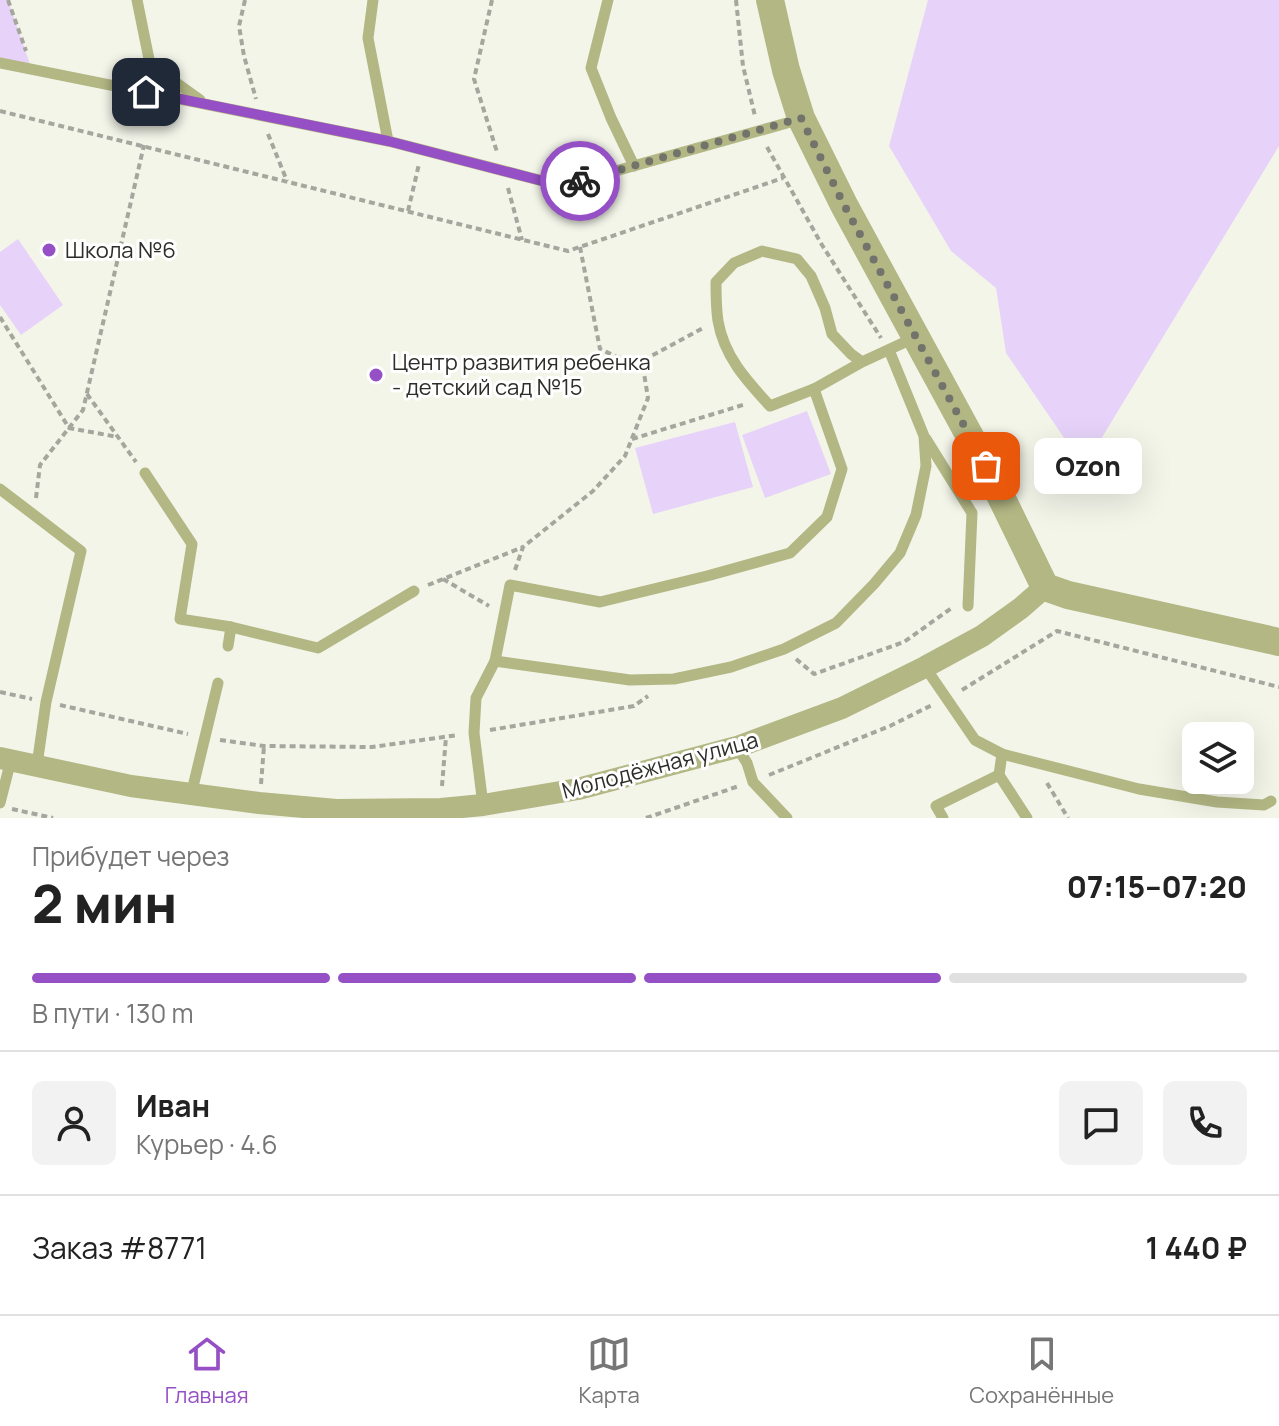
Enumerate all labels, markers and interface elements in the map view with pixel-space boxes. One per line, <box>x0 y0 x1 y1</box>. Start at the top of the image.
pin <box>112 58 180 126</box>
icon: home <box>124 70 168 114</box>
courier <box>540 141 620 221</box>
icon: bike <box>558 159 602 203</box>
place label: Школа №6 <box>65 235 176 265</box>
marker: Школа №6 <box>40 241 58 259</box>
place label: Центр развития ребенка - детский сад №15 <box>392 347 651 402</box>
marker: Центр развития ребенка - детский сад №15 <box>367 366 385 384</box>
pin <box>952 432 1020 500</box>
callout: Ozon <box>1034 438 1142 494</box>
icon: bag <box>964 444 1008 488</box>
text: Ozon <box>1055 448 1121 484</box>
map controls <box>1182 722 1254 794</box>
button: layers <box>1182 722 1254 794</box>
street label: Молодёжная улица <box>559 724 761 806</box>
text: Прибудет через <box>32 838 230 874</box>
text: 07:15–07:20 <box>1067 866 1247 907</box>
text: 2 мин <box>32 868 177 939</box>
text: В пути · 130 m <box>32 995 194 1031</box>
button: person <box>32 1081 116 1165</box>
button: chat <box>1059 1081 1143 1165</box>
button: phone <box>1163 1081 1247 1165</box>
text: Иван <box>136 1085 210 1126</box>
text: Курьер · 4.6 <box>136 1126 278 1162</box>
text: Заказ #8771 <box>32 1227 207 1268</box>
text: 1 440 ₽ <box>1145 1227 1247 1268</box>
tab: Главная <box>165 1332 249 1410</box>
tab: Карта <box>578 1332 640 1410</box>
tab: Сохранённые <box>969 1332 1114 1410</box>

